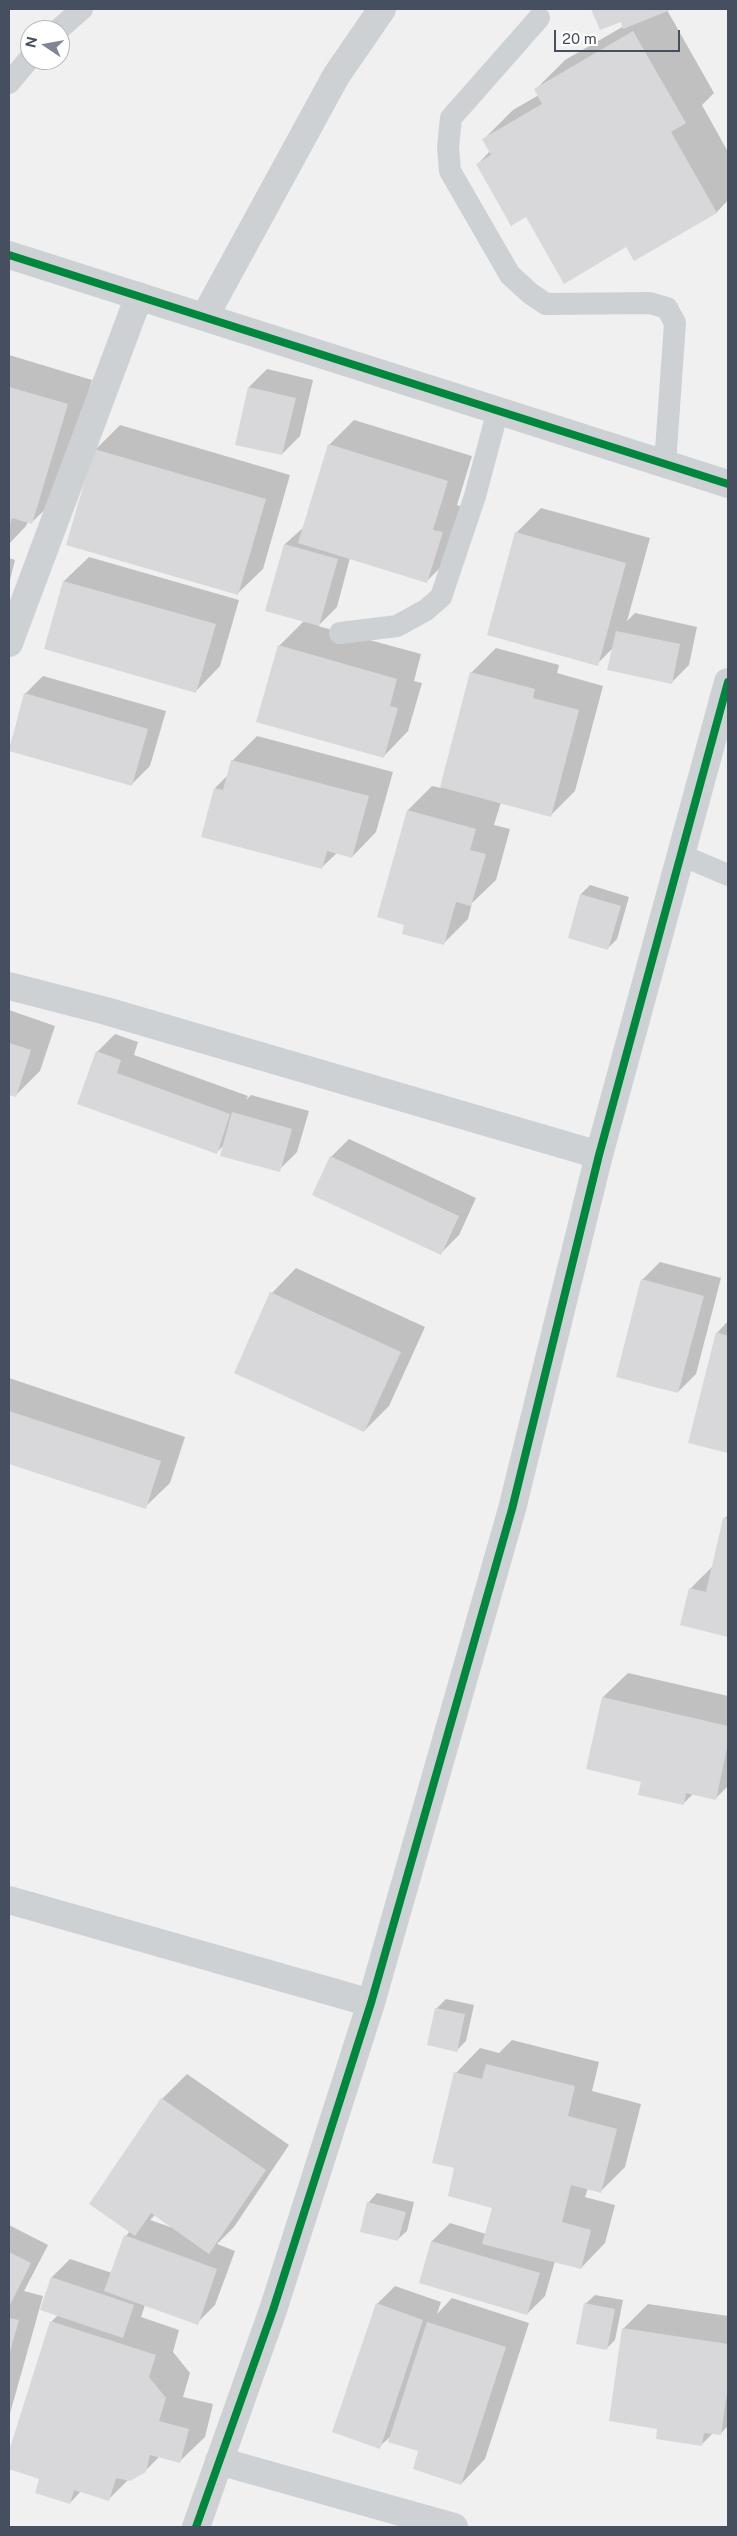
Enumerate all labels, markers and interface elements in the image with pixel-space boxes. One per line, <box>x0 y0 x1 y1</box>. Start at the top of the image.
north arrow <box>20 20 70 70</box>
scale bar <box>557 20 683 52</box>
text: 20 m <box>562 30 597 47</box>
text: N <box>22 35 40 49</box>

